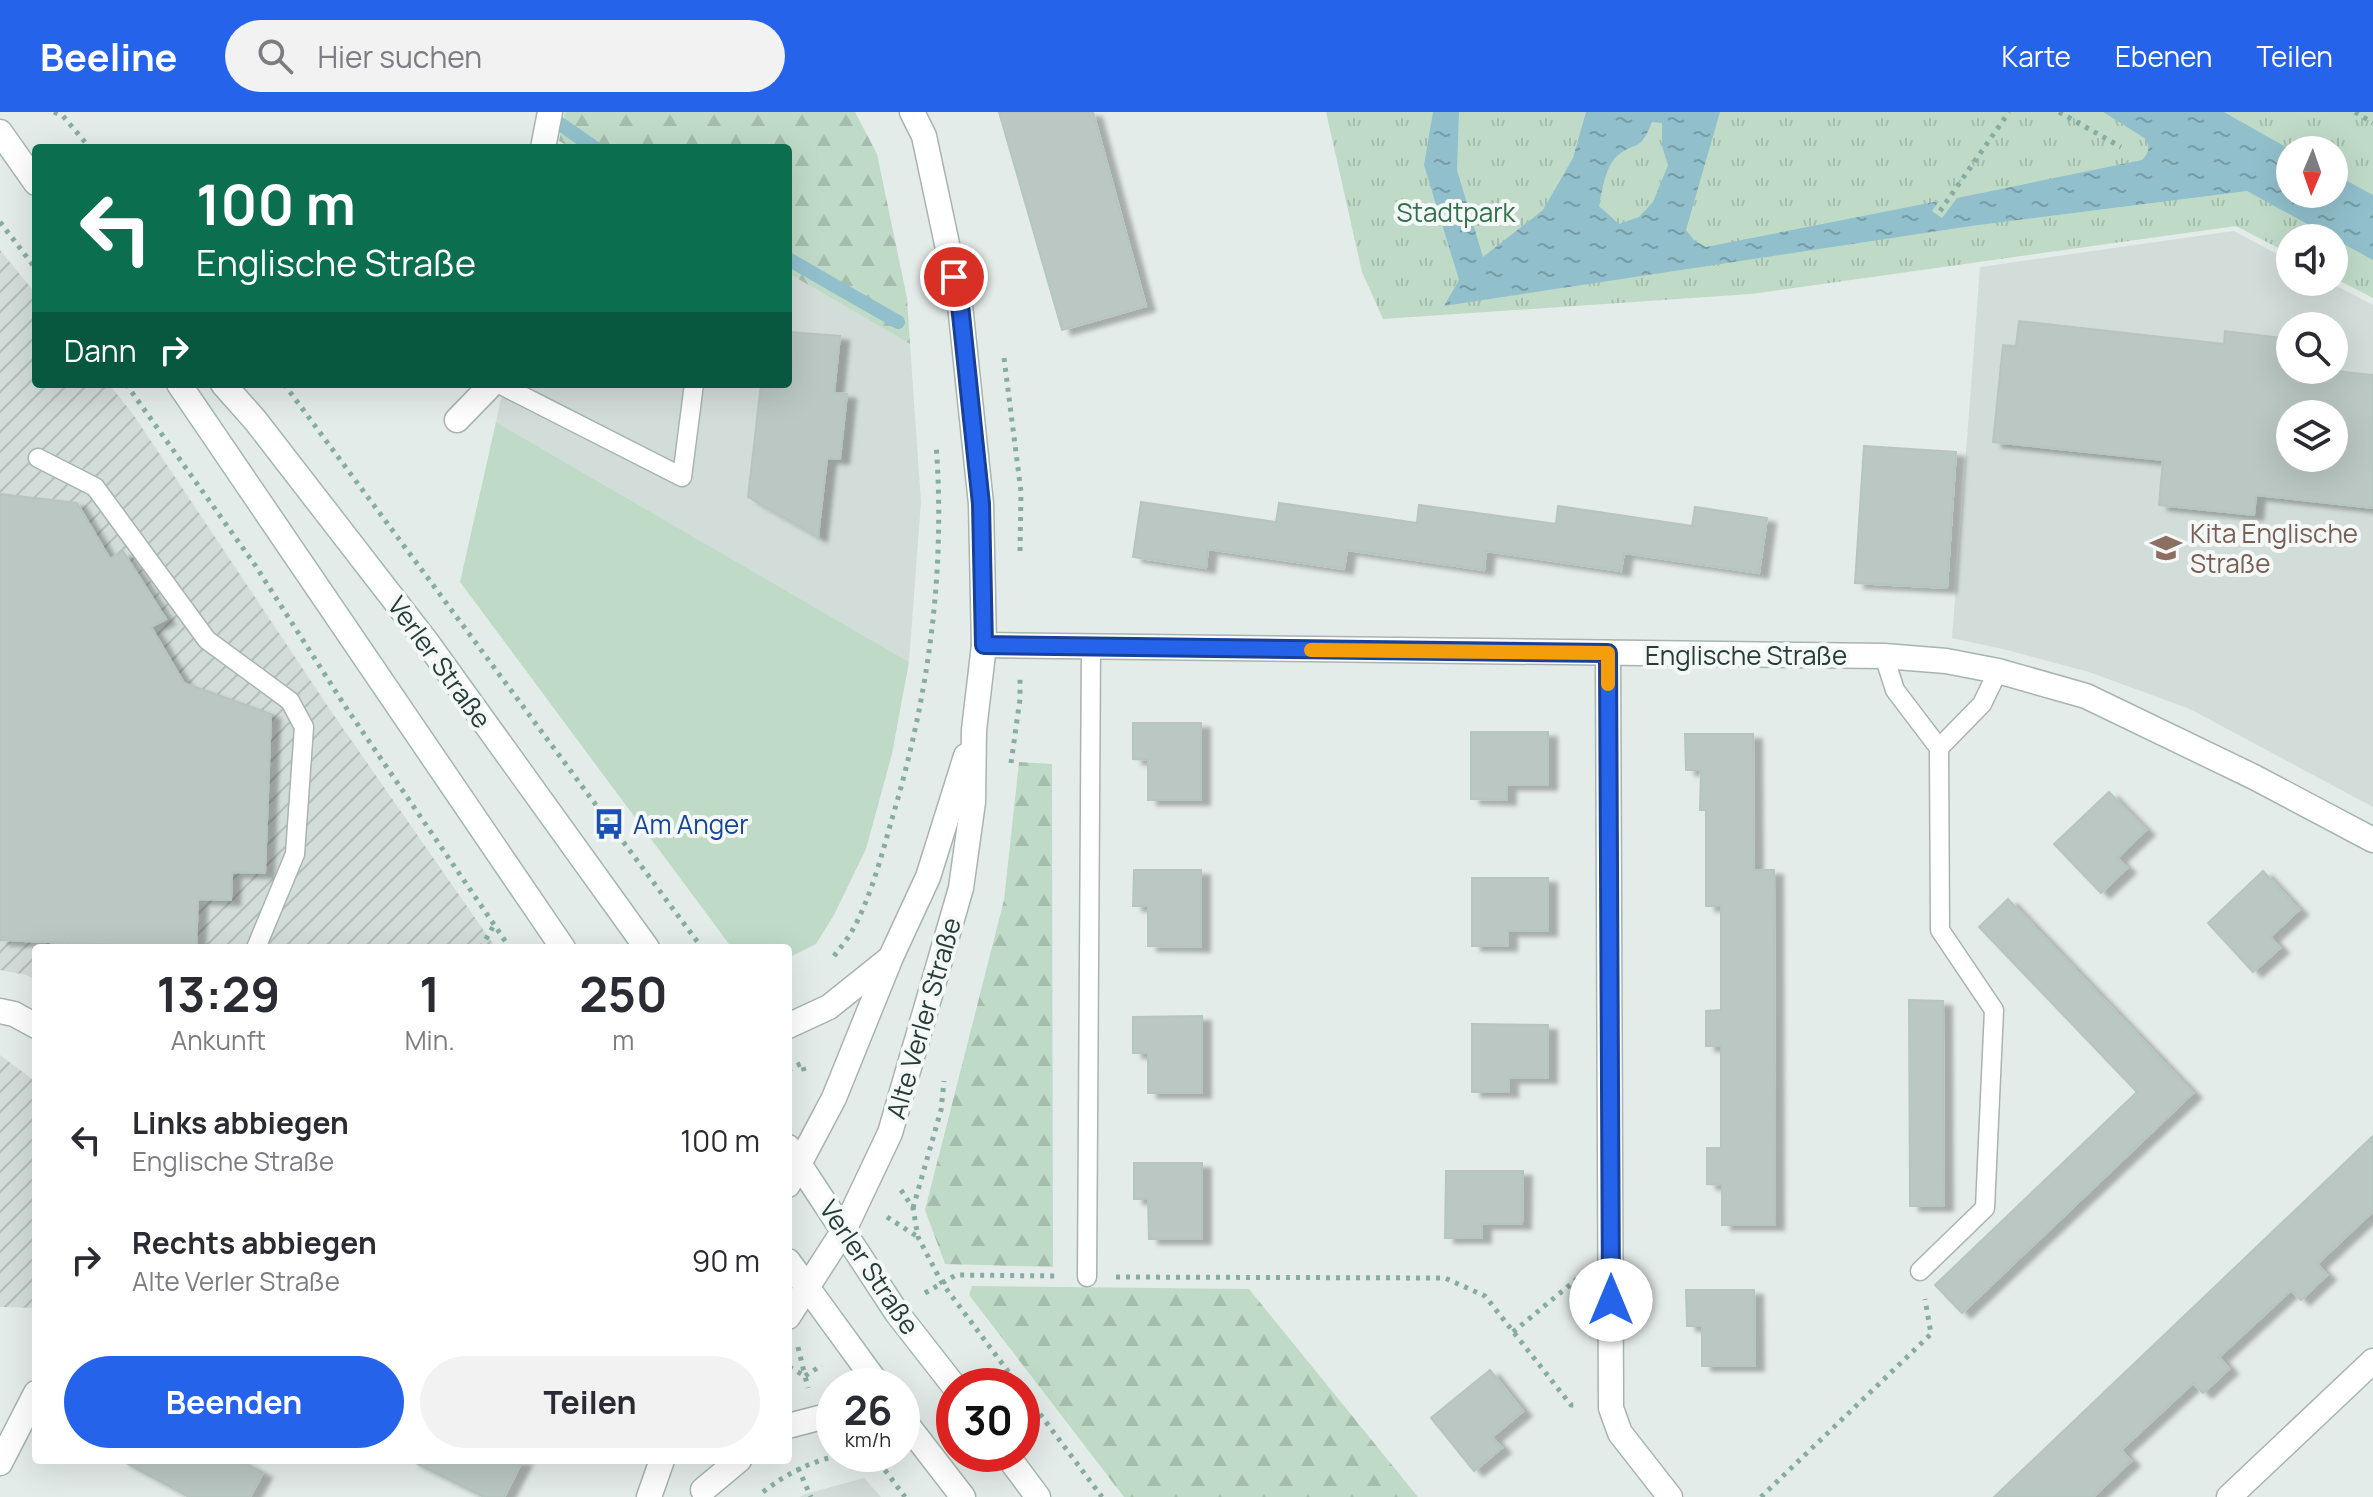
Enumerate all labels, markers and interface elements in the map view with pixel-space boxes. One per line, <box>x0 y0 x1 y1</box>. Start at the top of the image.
search box <box>225 20 785 92</box>
text: Beeline <box>40 30 177 82</box>
icon: search <box>253 34 297 78</box>
text: Hier suchen <box>317 36 482 77</box>
text: Karte <box>2002 37 2071 75</box>
text: Ebenen <box>2115 37 2213 75</box>
text: Teilen <box>2257 37 2333 75</box>
north arrow <box>2276 136 2348 208</box>
map controls <box>2276 136 2348 472</box>
text: 100 m <box>196 165 356 242</box>
icon: left <box>64 176 168 280</box>
park label: Stadtpark <box>1397 194 1517 230</box>
button: sound <box>2276 224 2348 296</box>
text: Englische Straße <box>196 238 476 287</box>
pin <box>920 243 988 311</box>
icon: arrive <box>932 255 976 299</box>
button: search <box>2276 312 2348 384</box>
icon: right <box>152 328 196 372</box>
text: Dann <box>64 330 136 371</box>
button: layers <box>2276 400 2348 472</box>
place label: Kita Englische Straße <box>2190 515 2358 581</box>
school or university icon: Kita Englische Straße <box>2149 531 2183 565</box>
street label: Verler Straße <box>380 589 500 735</box>
street label: Englische Straße <box>1645 637 1847 673</box>
place label: Am Anger <box>633 806 749 842</box>
bus stop icon: Am Anger <box>592 807 626 841</box>
street label: Alte Verler Straße <box>877 913 969 1123</box>
text: 13:29 <box>156 961 280 1026</box>
text: 1 <box>419 961 440 1026</box>
text: 250 <box>579 961 668 1026</box>
text: Ankunft <box>171 1022 266 1058</box>
text: Min. <box>405 1022 455 1058</box>
text: m <box>612 1022 634 1058</box>
text: Links abbiegen <box>132 1102 349 1143</box>
icon: left <box>64 1118 108 1162</box>
text: 100 m <box>680 1120 760 1161</box>
text: Englische Straße <box>132 1143 334 1179</box>
street label: Verler Straße <box>812 1193 928 1341</box>
text: Rechts abbiegen <box>132 1222 377 1263</box>
icon: right <box>64 1238 108 1282</box>
text: 90 m <box>692 1240 760 1281</box>
position arrow <box>1569 1258 1653 1342</box>
text: Alte Verler Straße <box>132 1263 340 1299</box>
button: Beenden <box>64 1356 404 1448</box>
button: Teilen <box>420 1356 760 1448</box>
speed limit sign: 30 <box>936 1368 1040 1472</box>
text: 26 <box>844 1382 892 1437</box>
text: km/h <box>845 1426 891 1453</box>

